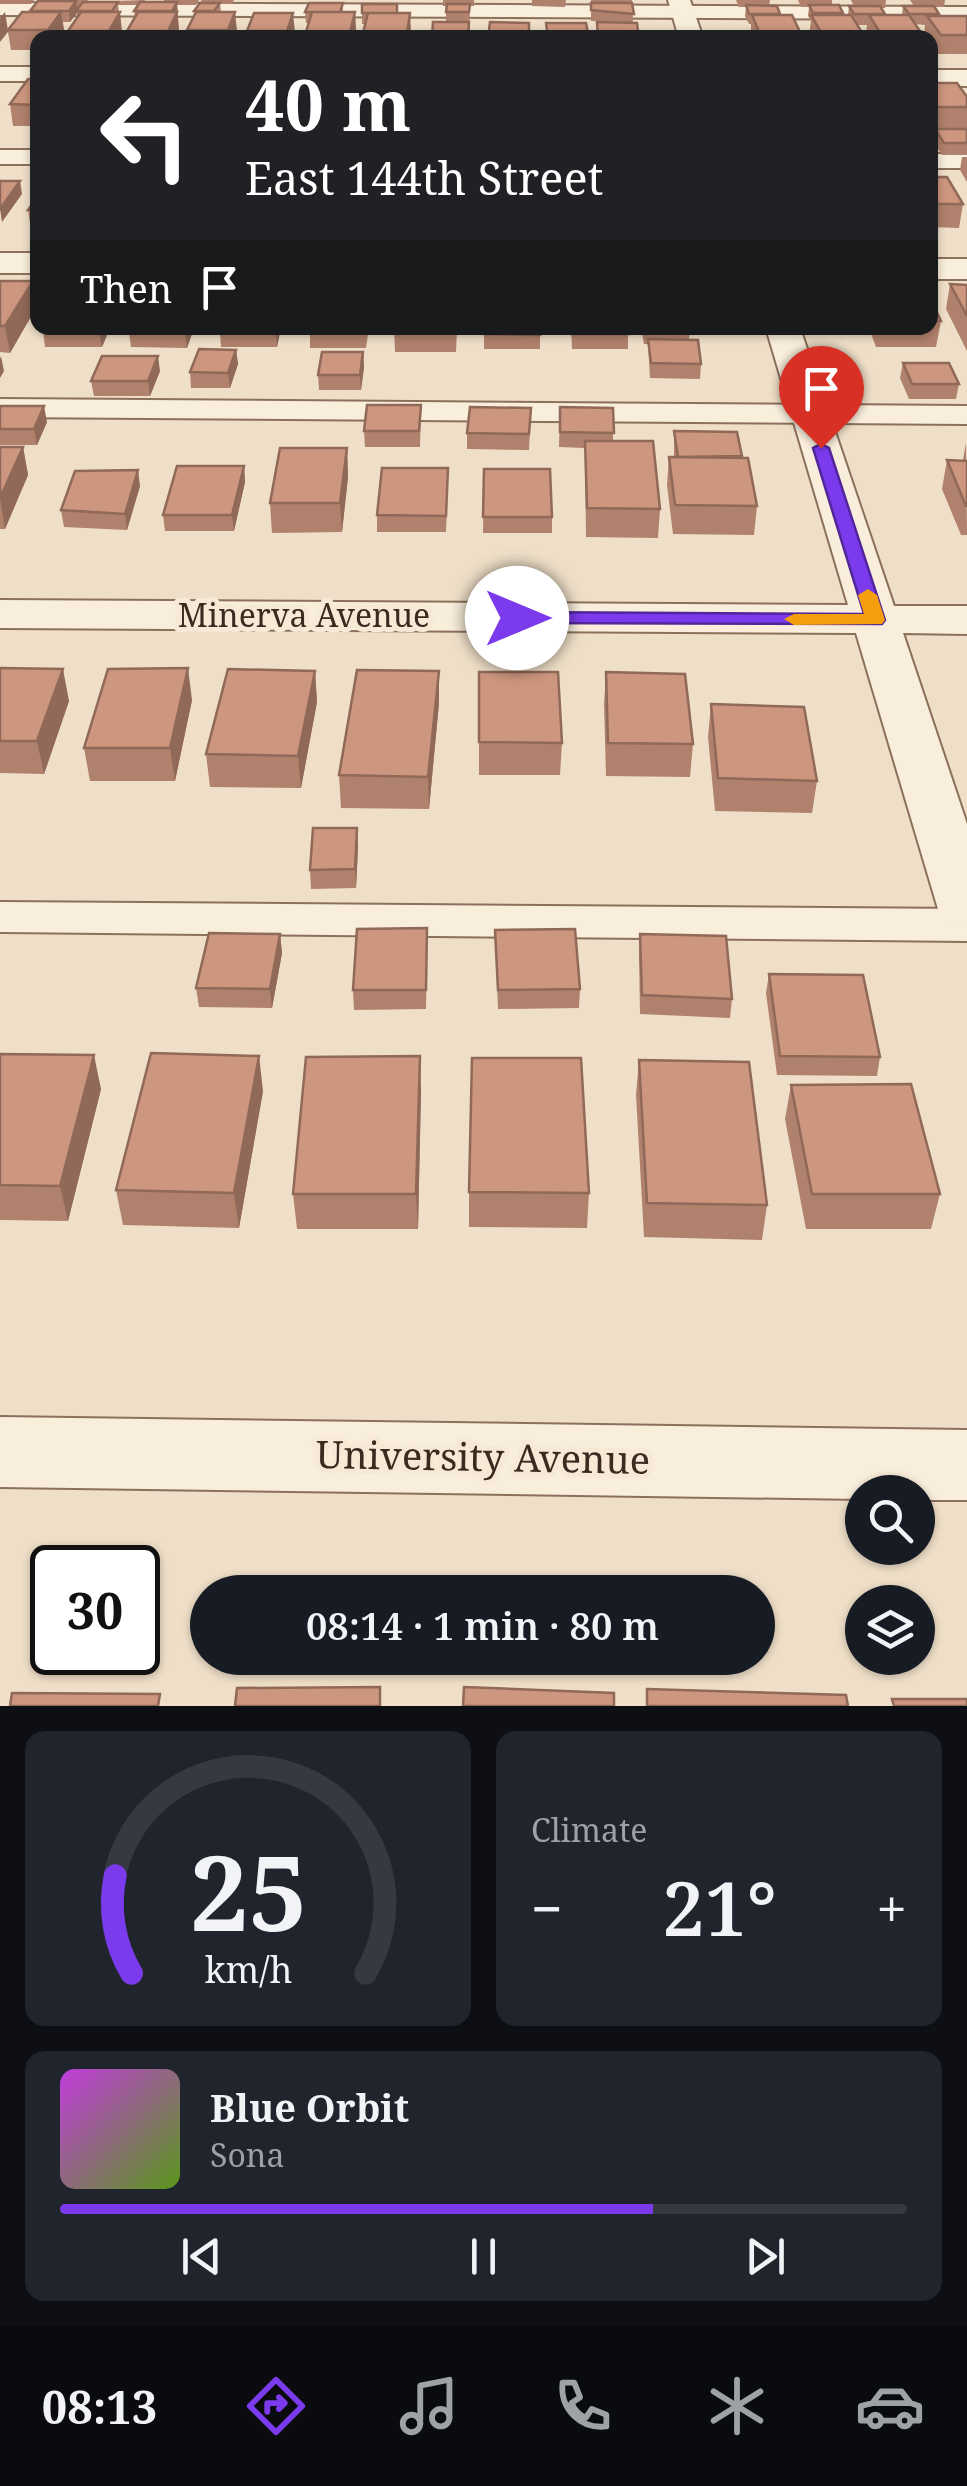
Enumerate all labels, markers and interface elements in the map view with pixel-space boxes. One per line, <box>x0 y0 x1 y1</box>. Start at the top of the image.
text: 40 m <box>245 56 411 152</box>
icon: left <box>80 70 210 200</box>
text: East 144th Street <box>245 147 603 208</box>
icon: arrive <box>192 260 247 315</box>
text: Then <box>80 262 172 314</box>
pin <box>779 346 864 449</box>
icon: arrive <box>794 361 849 416</box>
position arrow <box>465 566 569 670</box>
street label: Minerva Avenue <box>178 593 430 636</box>
street label: University Avenue <box>316 1427 650 1485</box>
map controls <box>845 1475 935 1675</box>
button: search <box>845 1475 935 1565</box>
speed limit sign: 30 <box>30 1545 160 1675</box>
button: layers <box>845 1585 935 1675</box>
text: 08:14 · 1 min · 80 m <box>306 1599 659 1651</box>
text: Climate <box>531 1808 647 1851</box>
text: 25 <box>189 1820 307 1961</box>
text: 21° <box>662 1856 777 1958</box>
text: − <box>531 1870 563 1945</box>
text: + <box>876 1870 907 1945</box>
text: km/h <box>204 1945 292 1993</box>
text: Blue Orbit <box>210 2081 409 2133</box>
text: Sona <box>210 2133 285 2176</box>
icon: previous <box>174 2229 229 2284</box>
icon: pause <box>456 2229 511 2284</box>
icon: next <box>738 2229 793 2284</box>
icon: directions <box>241 2371 311 2441</box>
icon: music <box>394 2371 464 2441</box>
icon: phone <box>548 2371 618 2441</box>
icon: climate <box>702 2371 772 2441</box>
icon: car <box>855 2371 925 2441</box>
text: 08:13 <box>42 2376 157 2437</box>

